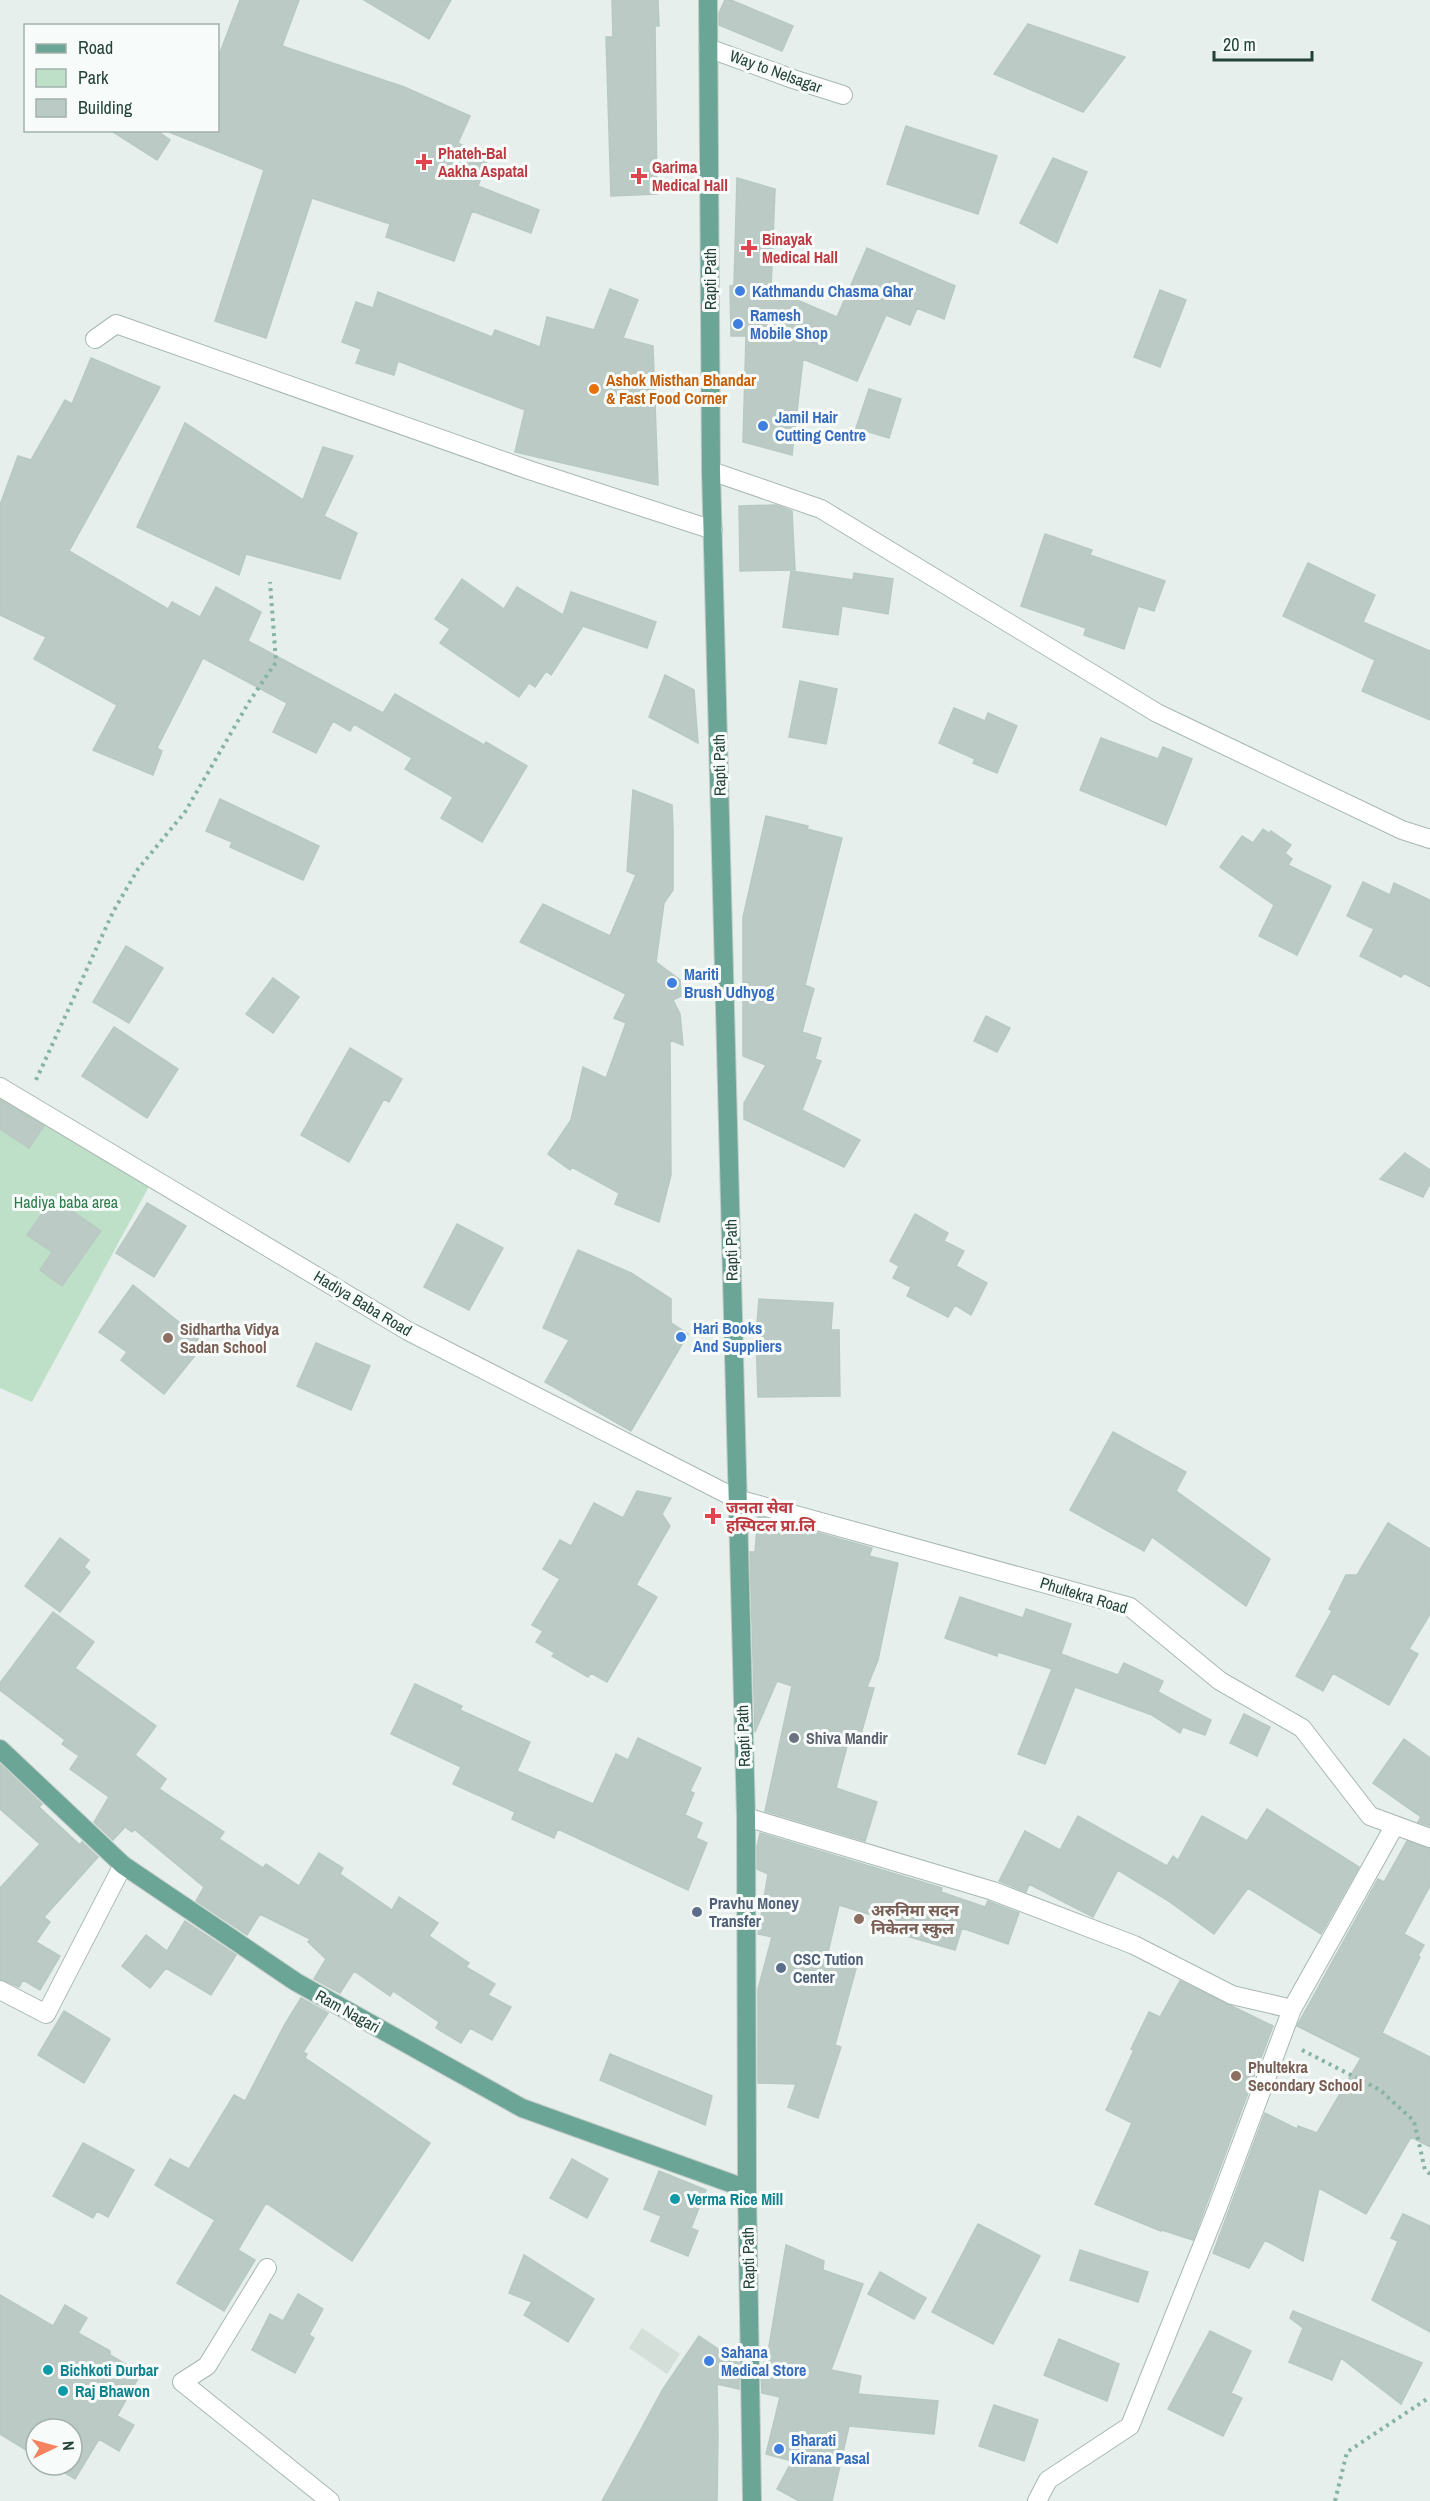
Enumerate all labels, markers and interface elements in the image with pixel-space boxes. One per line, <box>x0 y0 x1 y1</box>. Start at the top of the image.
legend <box>24 24 219 132</box>
scale bar <box>1214 24 1312 62</box>
text: 20 m <box>1223 32 1256 57</box>
text: Road <box>78 35 113 60</box>
street label: Way to Nelsagar <box>727 44 826 98</box>
text: Park <box>78 65 109 90</box>
text: Building <box>78 95 133 120</box>
place label: Phateh-Bal Aakha Aspatal <box>438 142 528 182</box>
marker: Phateh-Bal Aakha Aspatal <box>415 153 433 171</box>
place label: Garima Medical Hall <box>652 156 728 196</box>
marker: Garima Medical Hall <box>630 167 648 185</box>
place label: Binayak Medical Hall <box>762 228 838 268</box>
marker: Binayak Medical Hall <box>740 239 758 257</box>
street label: Rapti Path <box>699 248 721 310</box>
place label: Kathmandu Chasma Ghar <box>752 280 914 302</box>
marker: Kathmandu Chasma Ghar <box>733 284 747 298</box>
place label: Ramesh Mobile Shop <box>750 304 828 344</box>
marker: Ramesh Mobile Shop <box>731 317 745 331</box>
place label: Ashok Misthan Bhandar & Fast Food Corner <box>606 369 757 409</box>
marker: Ashok Misthan Bhandar & Fast Food Corner <box>587 382 601 396</box>
place label: Jamil Hair Cutting Centre <box>775 406 866 446</box>
marker: Jamil Hair Cutting Centre <box>756 419 770 433</box>
street label: Rapti Path <box>707 734 731 796</box>
place label: Mariti Brush Udhyog <box>684 963 774 1003</box>
marker: Mariti Brush Udhyog <box>665 976 679 990</box>
park label: Hadiya baba area <box>14 1191 119 1213</box>
street label: Rapti Path <box>719 1219 743 1281</box>
street label: Hadiya Baba Road <box>310 1265 416 1341</box>
place label: Hari Books And Suppliers <box>693 1317 782 1357</box>
place label: Sidhartha Vidya Sadan School <box>180 1318 280 1358</box>
marker: Hari Books And Suppliers <box>674 1330 688 1344</box>
marker: Sidhartha Vidya Sadan School <box>161 1331 175 1345</box>
place label: जनता सेवा हस्पिटल प्रा.लि <box>726 1496 816 1536</box>
marker: जनता सेवा हस्पिटल प्रा.लि <box>704 1507 722 1525</box>
street label: Phultekra Road <box>1038 1571 1130 1619</box>
street label: Rapti Path <box>731 1705 755 1767</box>
place label: Shiva Mandir <box>806 1727 889 1749</box>
marker: Shiva Mandir <box>787 1731 801 1745</box>
place label: Pravhu Money Transfer <box>709 1892 799 1932</box>
place label: अरुनिमा सदन निकेतन स्कुल <box>871 1899 960 1939</box>
marker: Pravhu Money Transfer <box>690 1905 704 1919</box>
marker: अरुनिमा सदन निकेतन स्कुल <box>852 1912 866 1926</box>
place label: CSC Tution Center <box>793 1948 863 1988</box>
marker: CSC Tution Center <box>774 1961 788 1975</box>
street label: Ram Nagari <box>312 1984 384 2038</box>
place label: Phultekra Secondary School <box>1248 2056 1362 2096</box>
marker: Phultekra Secondary School <box>1229 2069 1243 2083</box>
place label: Verma Rice Mill <box>687 2188 783 2210</box>
marker: Verma Rice Mill <box>668 2192 682 2206</box>
street label: Rapti Path <box>736 2227 760 2289</box>
place label: Sahana Medical Store <box>721 2341 806 2381</box>
marker: Sahana Medical Store <box>702 2354 716 2368</box>
place label: Bichkoti Durbar <box>60 2359 159 2381</box>
marker: Bichkoti Durbar <box>41 2363 55 2377</box>
place label: Raj Bhawon <box>75 2380 150 2402</box>
marker: Raj Bhawon <box>56 2384 70 2398</box>
north arrow <box>24 2417 84 2477</box>
place label: Bharati Kirana Pasal <box>791 2429 870 2469</box>
text: N <box>58 2440 80 2451</box>
marker: Bharati Kirana Pasal <box>772 2442 786 2456</box>

